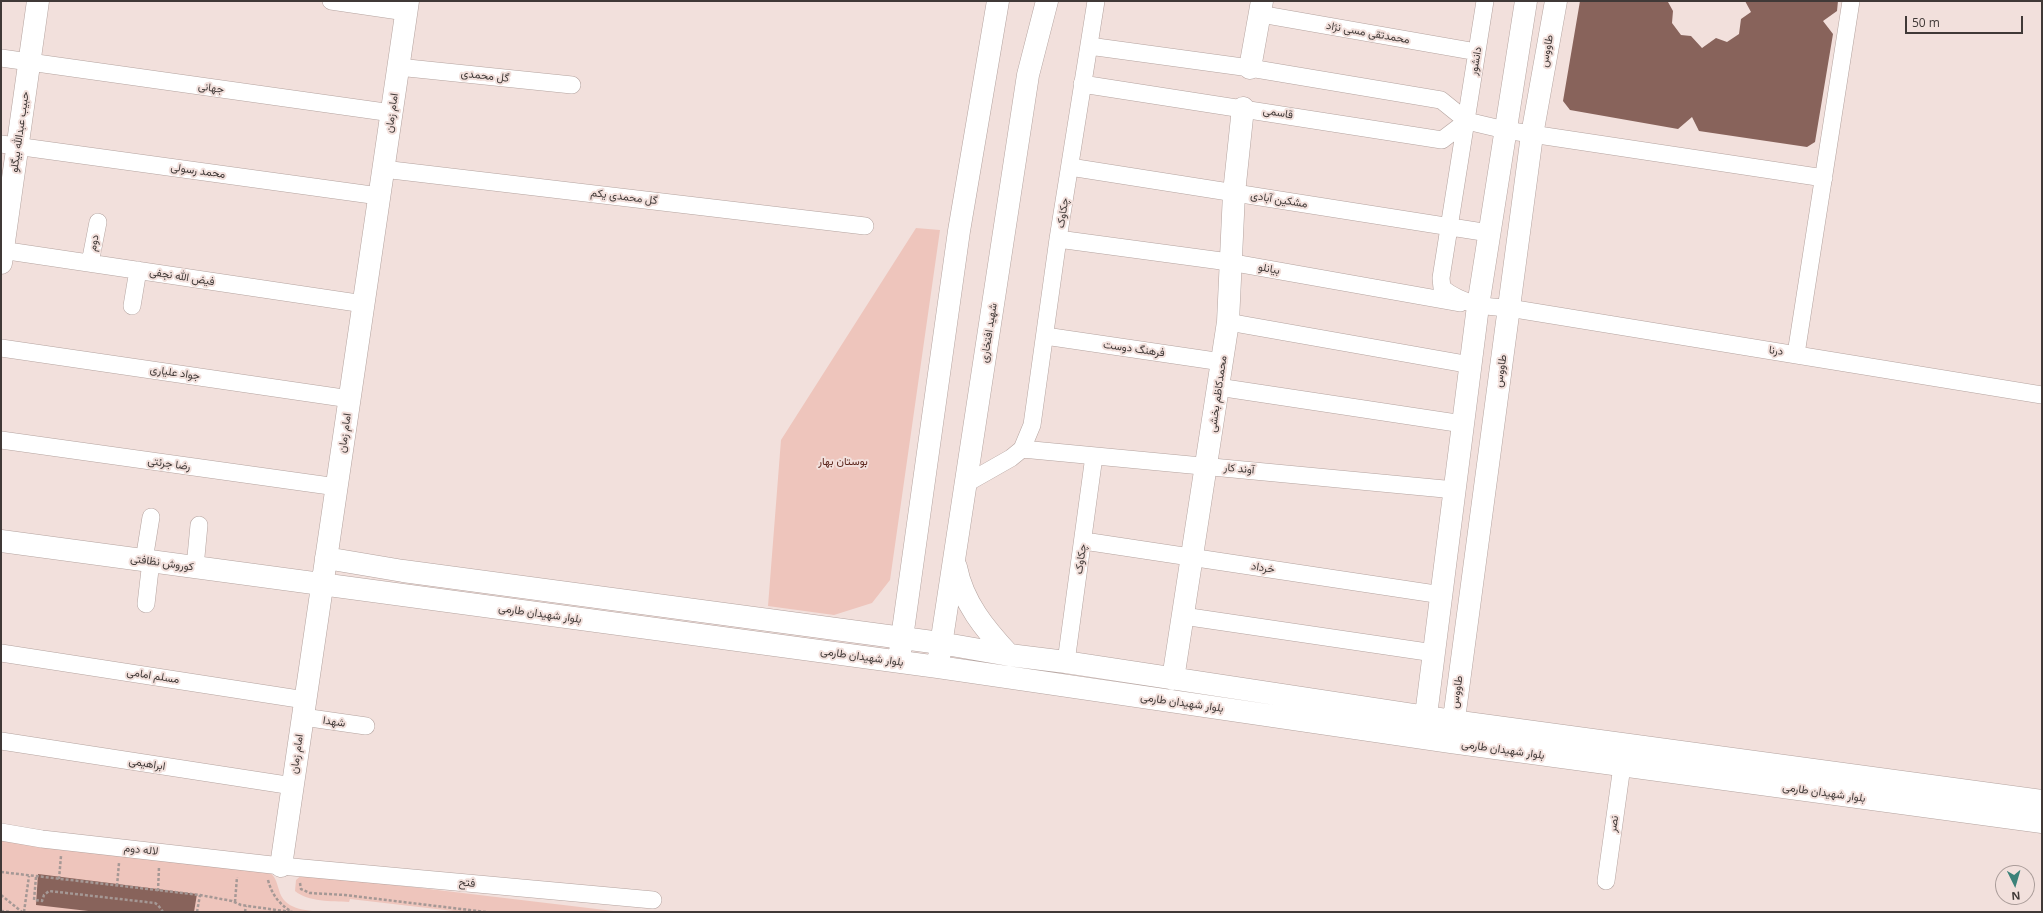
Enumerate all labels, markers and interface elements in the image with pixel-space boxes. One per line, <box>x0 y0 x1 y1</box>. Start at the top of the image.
scale bar <box>1907 8 2025 34</box>
text: 50 m <box>1912 14 1940 31</box>
street label: محمدتقی مسی نژاد <box>1325 19 1411 47</box>
street label: طاووس <box>1538 34 1556 68</box>
street label: دانشور <box>1467 46 1485 76</box>
street label: گل محمدی <box>460 67 510 85</box>
street label: جهانی <box>197 80 225 96</box>
street label: حبیب عبدالله بیگلو <box>8 91 32 173</box>
street label: امام زمان <box>383 92 401 134</box>
street label: قاسمی <box>1262 104 1294 122</box>
street label: محمد رسولی <box>170 161 226 181</box>
street label: گل محمدی یکم <box>590 186 658 208</box>
street label: مشکین آبادی <box>1250 189 1308 211</box>
street label: چکاوک <box>1054 197 1072 229</box>
street label: دوم <box>86 234 102 252</box>
street label: بیانلو <box>1257 261 1281 277</box>
street label: فیض الله نجفی <box>148 265 216 289</box>
street label: شهید افتخاری <box>978 302 1000 364</box>
street label: فرهنگ دوست <box>1102 338 1166 360</box>
street label: درنا <box>1768 343 1784 359</box>
street label: طاووس <box>1492 354 1510 388</box>
street label: محمدکاظم بخشی <box>1206 355 1230 433</box>
street label: جواد علیاری <box>149 363 201 383</box>
street label: امام زمان <box>336 412 354 454</box>
street label: رضا جرئتی <box>147 454 191 474</box>
park label: بوستان بهار <box>818 455 868 469</box>
street label: آوند کار <box>1223 461 1255 477</box>
street label: چکاوک <box>1072 543 1090 575</box>
street label: کوروش نظافتی <box>130 552 194 574</box>
street label: خرداد <box>1250 560 1276 576</box>
street label: بلوار شهیدان طارمی <box>498 602 582 626</box>
street label: بلوار شهیدان طارمی <box>820 645 904 669</box>
street label: مسلم امامی <box>126 665 180 687</box>
street label: طاووس <box>1448 675 1466 709</box>
street label: بلوار شهیدان طارمی <box>1140 691 1224 715</box>
street label: شهدا <box>322 714 346 730</box>
street label: امام زمان <box>288 733 306 775</box>
street label: بلوار شهیدان طارمی <box>1461 738 1545 762</box>
street label: ابراهیمی <box>128 755 166 773</box>
street label: بلوار شهیدان طارمی <box>1782 781 1866 805</box>
street label: نصر <box>1606 815 1622 833</box>
street label: لاله دوم <box>123 842 159 858</box>
north arrow <box>1995 865 2035 905</box>
street label: فتح <box>458 876 476 890</box>
text: N <box>2011 889 2021 904</box>

